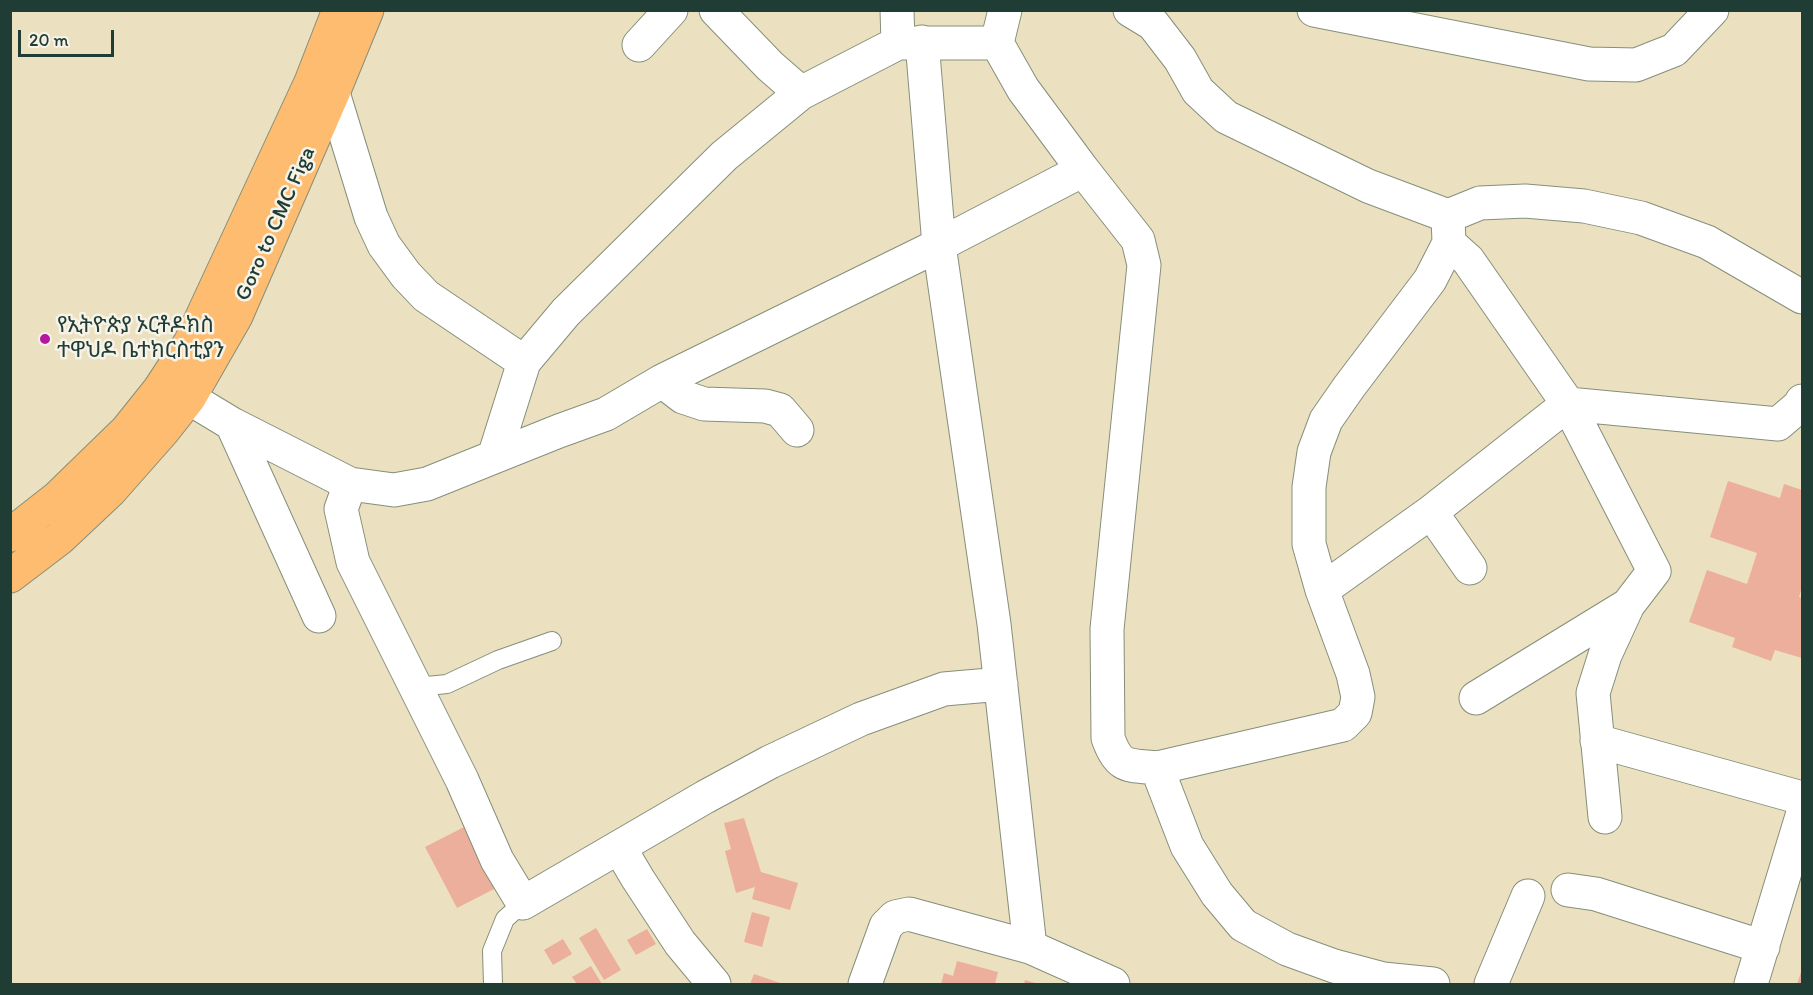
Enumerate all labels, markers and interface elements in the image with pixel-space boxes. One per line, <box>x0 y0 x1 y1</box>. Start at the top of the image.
scale bar <box>21 18 117 56</box>
text: 20 m <box>29 29 69 51</box>
street label: Goro to CMC Figa <box>230 143 322 305</box>
place label: የኢትዮጵያ ኦርቶዶክስ ተዋህዶ ቤተክርስቲያን <box>57 313 224 364</box>
marker: የኢትዮጵያ ኦርቶዶክስ ተዋህዶ ቤተክርስቲያን <box>38 332 52 346</box>

